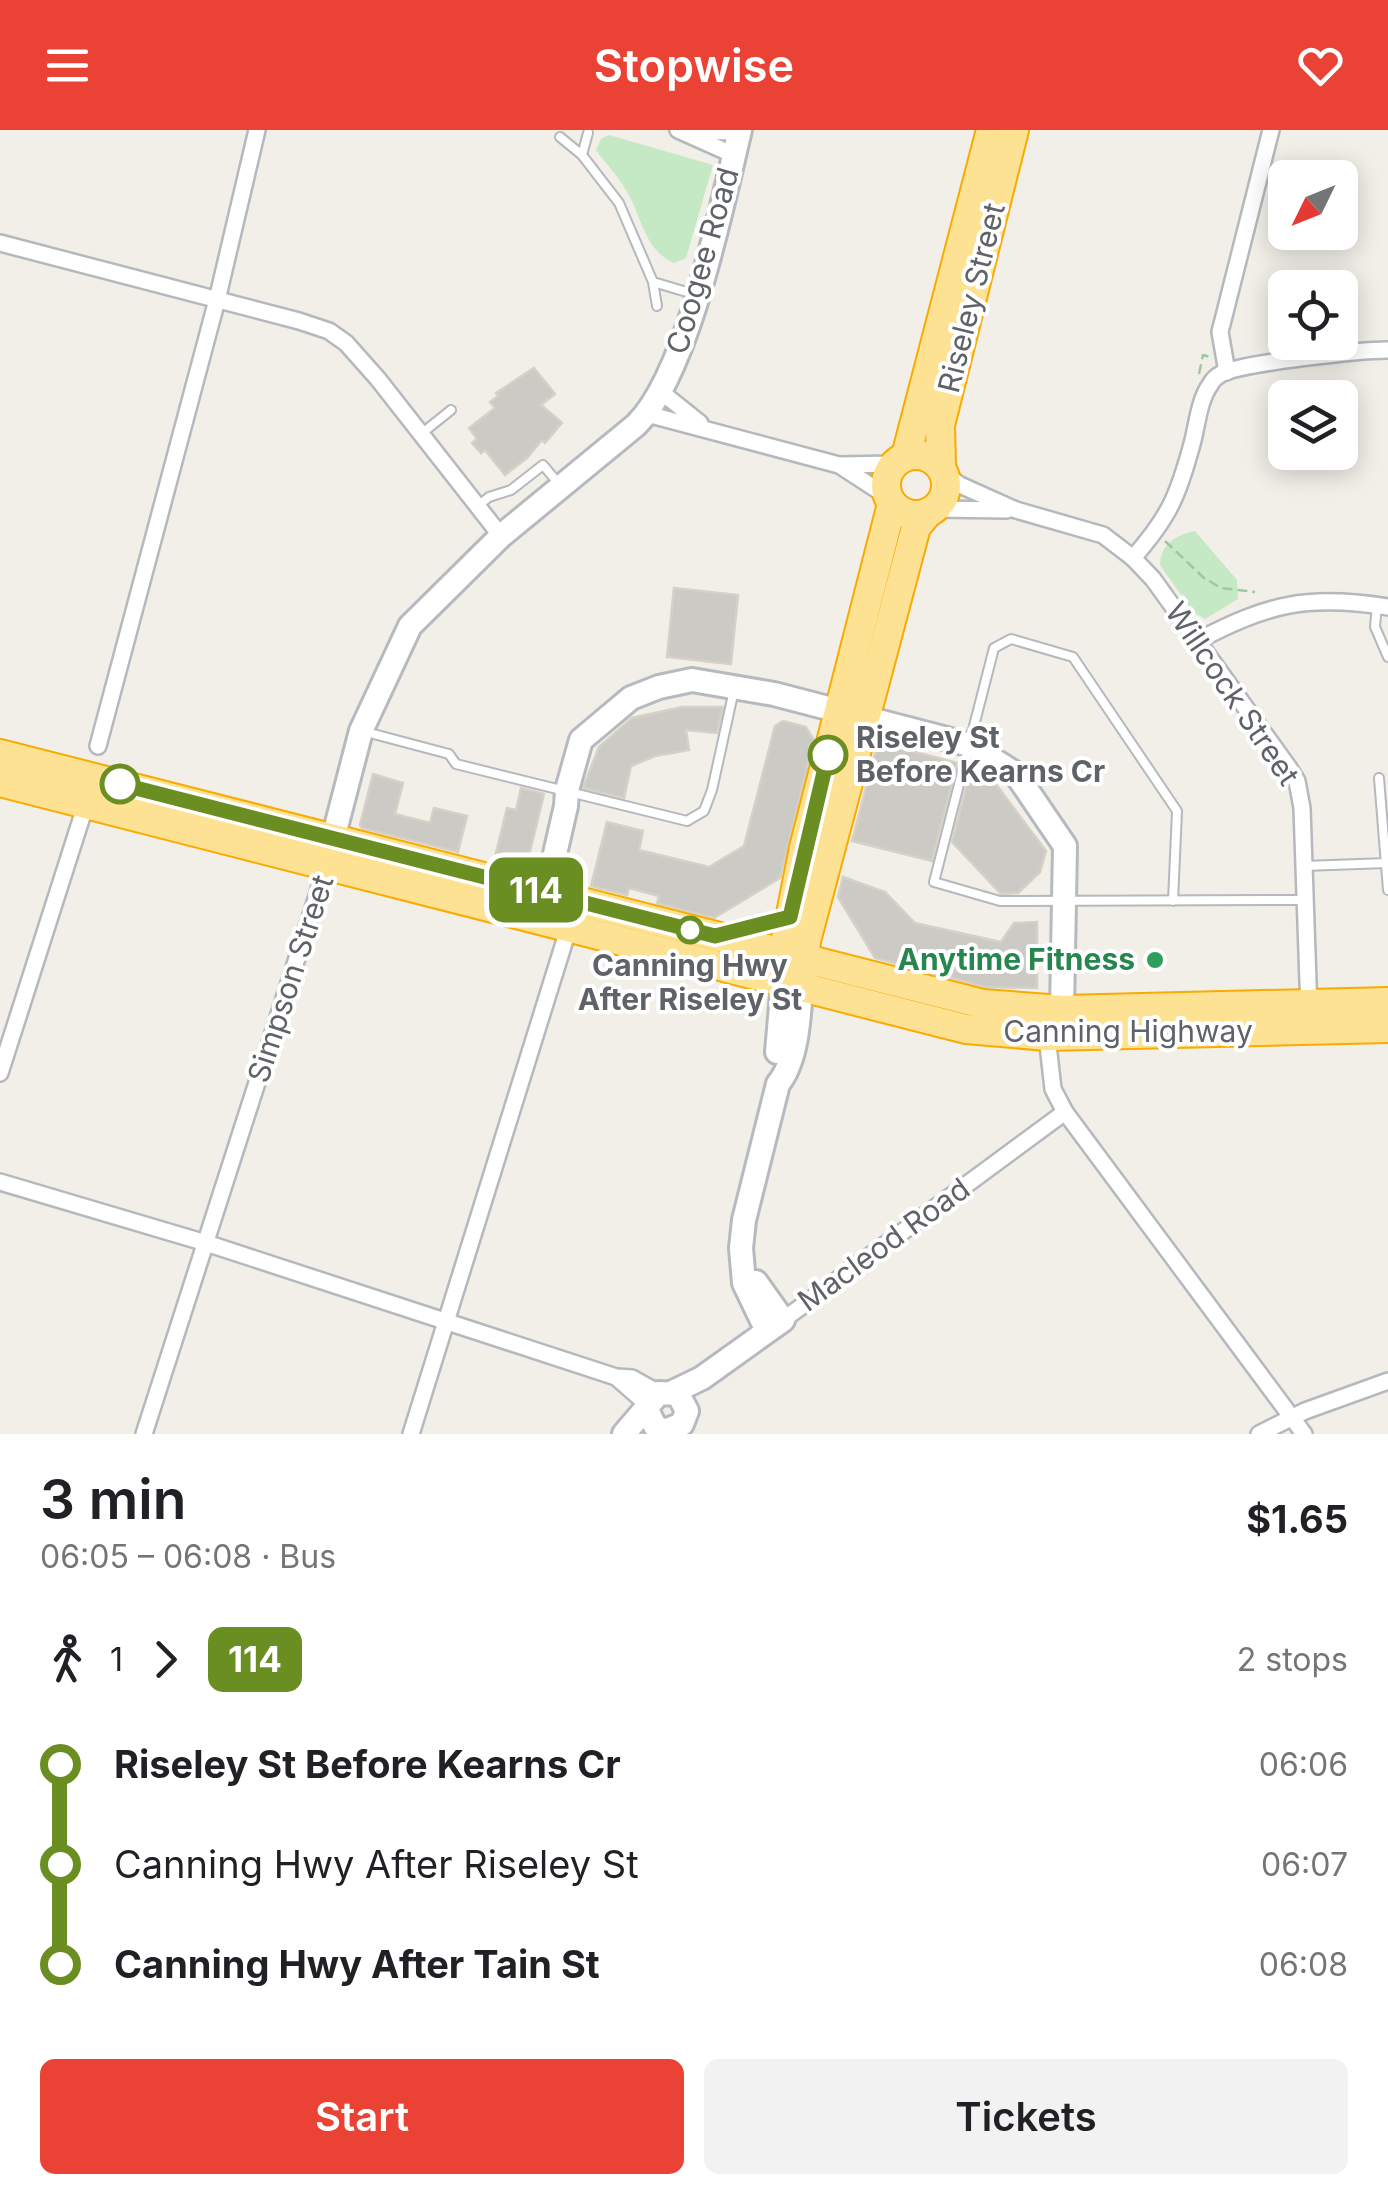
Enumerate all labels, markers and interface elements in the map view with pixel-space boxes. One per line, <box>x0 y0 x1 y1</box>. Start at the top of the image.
icon: menu <box>40 38 95 93</box>
text: Stopwise <box>594 38 794 93</box>
icon: heart <box>1293 38 1348 93</box>
north arrow <box>1268 160 1358 250</box>
map controls <box>1268 160 1358 470</box>
street label: Coogee Road <box>658 163 746 358</box>
street label: Riseley Street <box>930 199 1012 396</box>
button: locate <box>1268 270 1358 360</box>
button: layers <box>1268 380 1358 470</box>
street label: Willcock Street <box>1158 595 1307 792</box>
place label: Riseley St Before Kearns Cr <box>856 719 1105 789</box>
marker: Riseley St Before Kearns Cr <box>809 736 847 774</box>
unlabelled marker <box>101 765 139 803</box>
line badge: 114 <box>478 858 594 922</box>
text: 114 <box>509 869 563 911</box>
street label: Simpson Street <box>240 870 341 1087</box>
marker: Canning Hwy After Riseley St <box>677 917 703 943</box>
place label: Anytime Fitness <box>898 941 1135 977</box>
place label: Canning Hwy After Riseley St <box>578 947 802 1017</box>
marker: Anytime Fitness <box>1144 949 1166 971</box>
street label: Canning Highway <box>1003 1013 1253 1049</box>
street label: Macleod Road <box>791 1170 976 1318</box>
text: 3 min <box>40 1466 186 1532</box>
text: $1.65 <box>1246 1496 1348 1542</box>
text: 06:05 – 06:08 · Bus <box>40 1537 336 1576</box>
icon: walk <box>40 1632 95 1687</box>
icon: forward <box>138 1632 193 1687</box>
text: 114 <box>228 1638 282 1680</box>
text: 1 <box>110 1640 123 1679</box>
text: 2 stops <box>1237 1640 1348 1679</box>
text: Riseley St Before Kearns Cr <box>114 1741 621 1787</box>
text: 06:06 <box>1259 1745 1348 1784</box>
text: Canning Hwy After Riseley St <box>114 1841 639 1887</box>
text: 06:07 <box>1261 1845 1348 1884</box>
text: Canning Hwy After Tain St <box>114 1941 600 1987</box>
text: 06:08 <box>1259 1945 1348 1984</box>
button: Start <box>40 2059 684 2174</box>
button: Tickets <box>704 2059 1348 2174</box>

